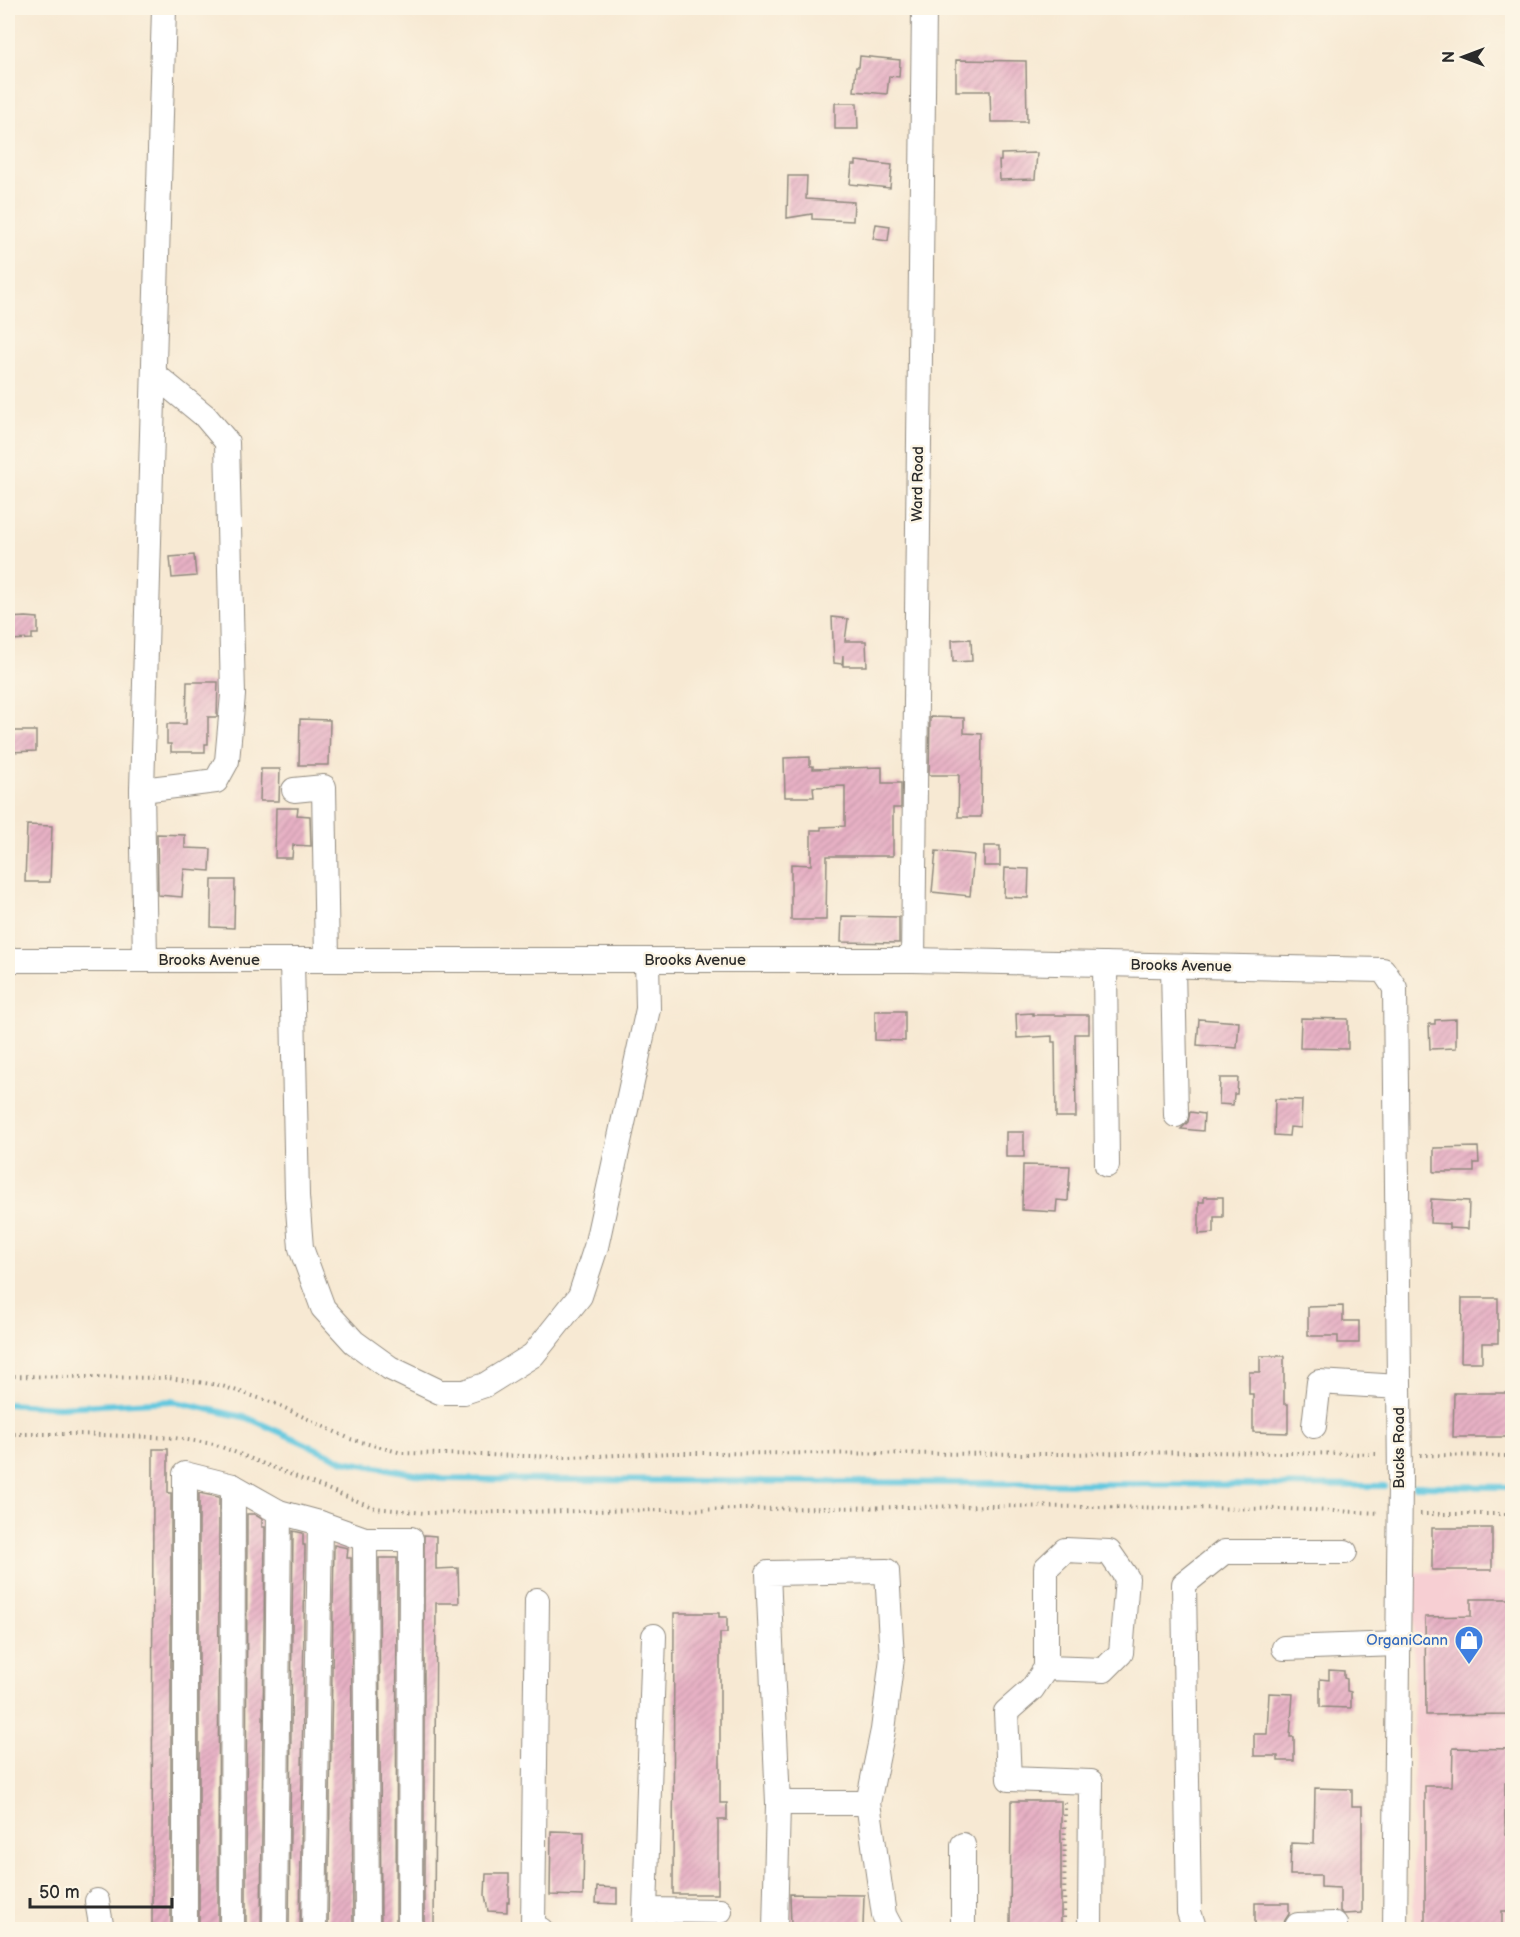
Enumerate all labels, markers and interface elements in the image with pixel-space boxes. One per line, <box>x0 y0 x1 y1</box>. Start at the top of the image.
north arrow <box>1433 27 1493 87</box>
text: N <box>1440 51 1459 63</box>
street label: Ward Road <box>908 446 928 522</box>
street label: Brooks Avenue <box>158 951 260 970</box>
street label: Brooks Avenue <box>644 951 746 970</box>
street label: Brooks Avenue <box>1130 956 1232 976</box>
street label: Bucks Road <box>1390 1407 1409 1489</box>
shop icon: OrganiCann <box>1453 1624 1485 1666</box>
place label: OrganiCann <box>1366 1631 1448 1650</box>
scale bar <box>30 1871 172 1909</box>
text: 50 m <box>39 1882 80 1903</box>

